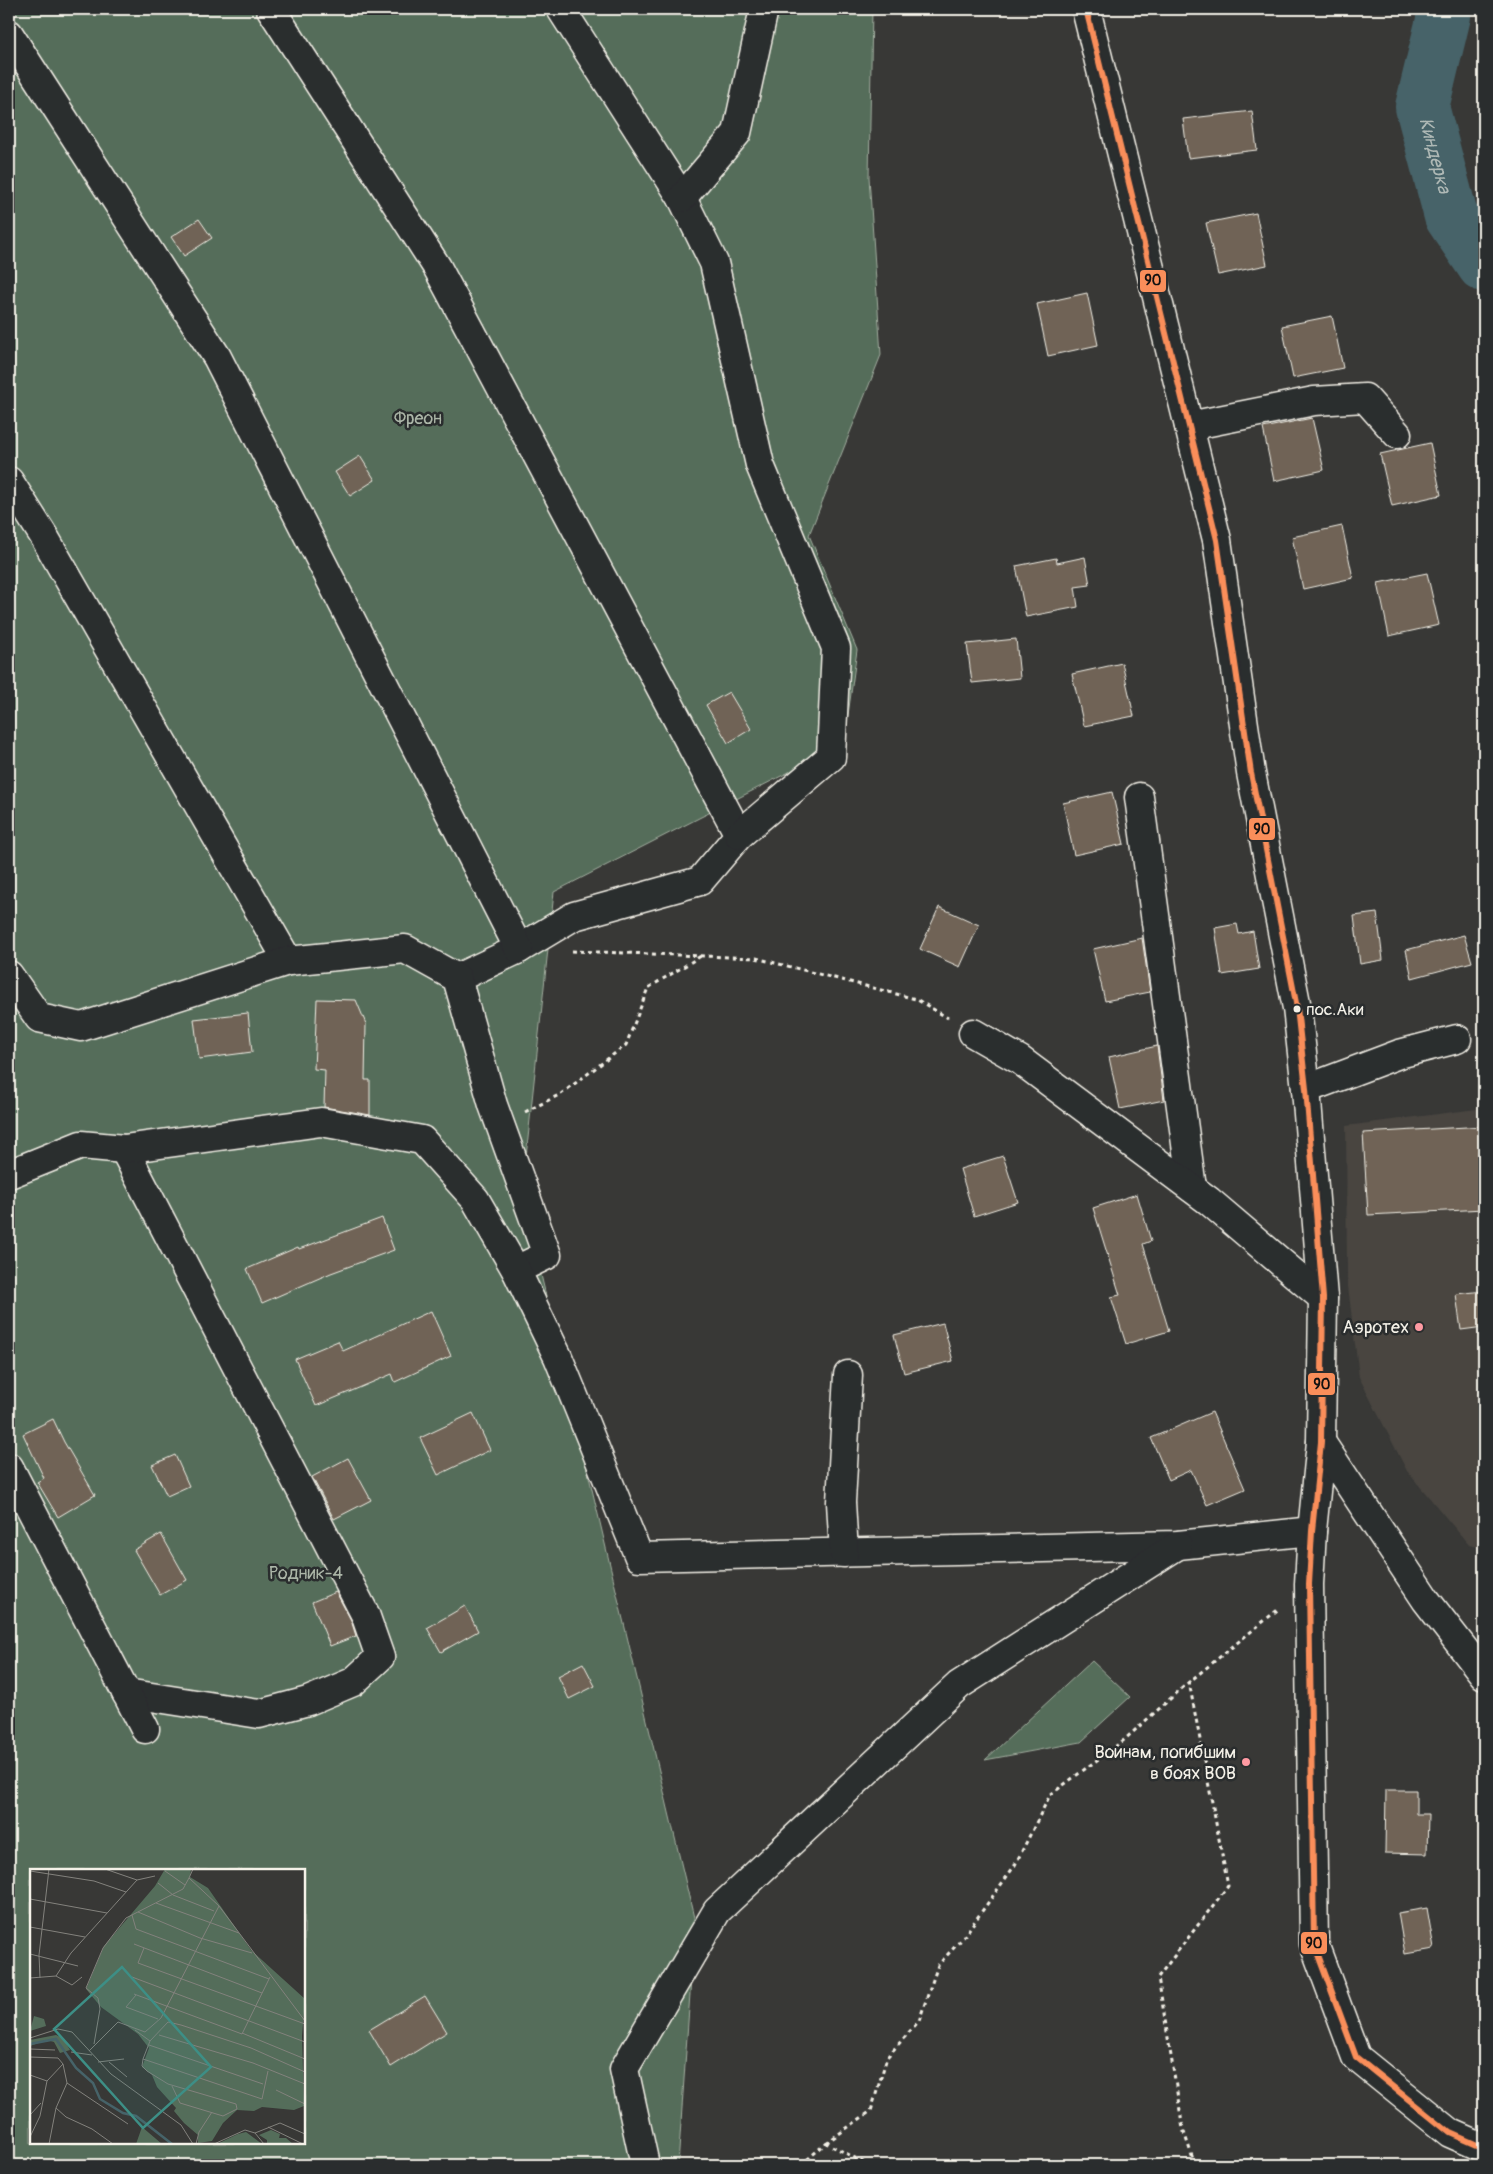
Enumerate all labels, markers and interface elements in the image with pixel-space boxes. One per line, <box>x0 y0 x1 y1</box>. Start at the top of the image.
water label: Киндерка <box>1413 115 1457 197</box>
line badge: 90 <box>1139 269 1167 293</box>
text: 90 <box>1145 272 1162 289</box>
park label: Фреон <box>394 407 442 430</box>
line badge: 90 <box>1248 817 1276 841</box>
text: 90 <box>1254 821 1271 838</box>
place label: пос.Аки <box>1306 999 1364 1020</box>
marker: пос.Аки <box>1292 1004 1302 1014</box>
place label: Аэротех <box>1343 1316 1409 1339</box>
marker: Аэротех <box>1413 1321 1425 1333</box>
line badge: 90 <box>1307 1372 1336 1396</box>
text: 90 <box>1314 1376 1331 1393</box>
park label: Родник-4 <box>269 1562 343 1585</box>
place label: Воинам, погибшим в боях ВОВ <box>1095 1741 1236 1785</box>
marker: Воинам, погибшим в боях ВОВ <box>1240 1756 1252 1768</box>
inset map <box>30 1869 305 2144</box>
line badge: 90 <box>1300 1931 1328 1955</box>
text: 90 <box>1306 1935 1323 1952</box>

